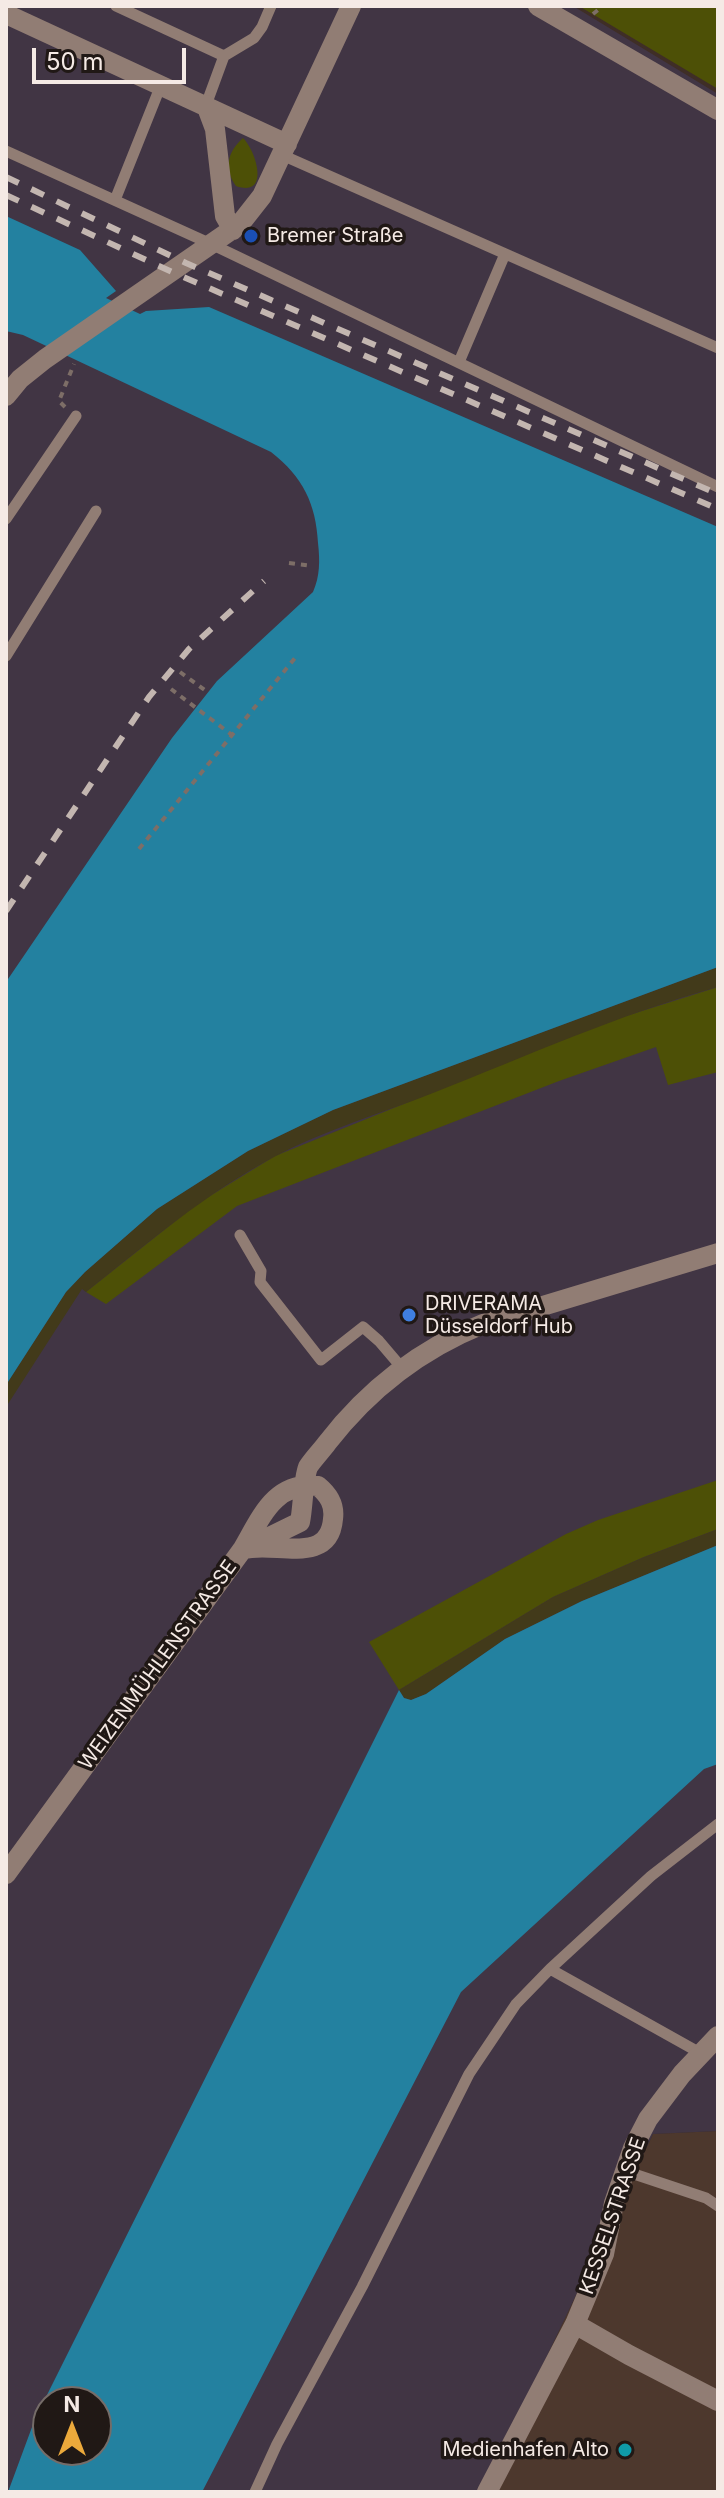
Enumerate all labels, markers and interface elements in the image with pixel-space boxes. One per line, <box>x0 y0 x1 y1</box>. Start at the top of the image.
scale bar <box>36 32 190 82</box>
text: 50 m <box>46 47 104 76</box>
place label: Bremer Straße <box>267 224 403 248</box>
marker: Bremer Straße <box>242 227 260 245</box>
place label: DRIVERAMA Düsseldorf Hub <box>425 1292 573 1339</box>
marker: DRIVERAMA Düsseldorf Hub <box>400 1306 418 1324</box>
street label: WEIZENMÜHLENSTRASSE <box>74 1556 242 1774</box>
street label: KESSELSTRASSE <box>575 2134 651 2298</box>
north arrow <box>32 2386 112 2466</box>
text: N <box>64 2391 80 2417</box>
place label: Medienhafen Alto <box>442 2438 609 2462</box>
marker: Medienhafen Alto <box>616 2441 634 2459</box>

